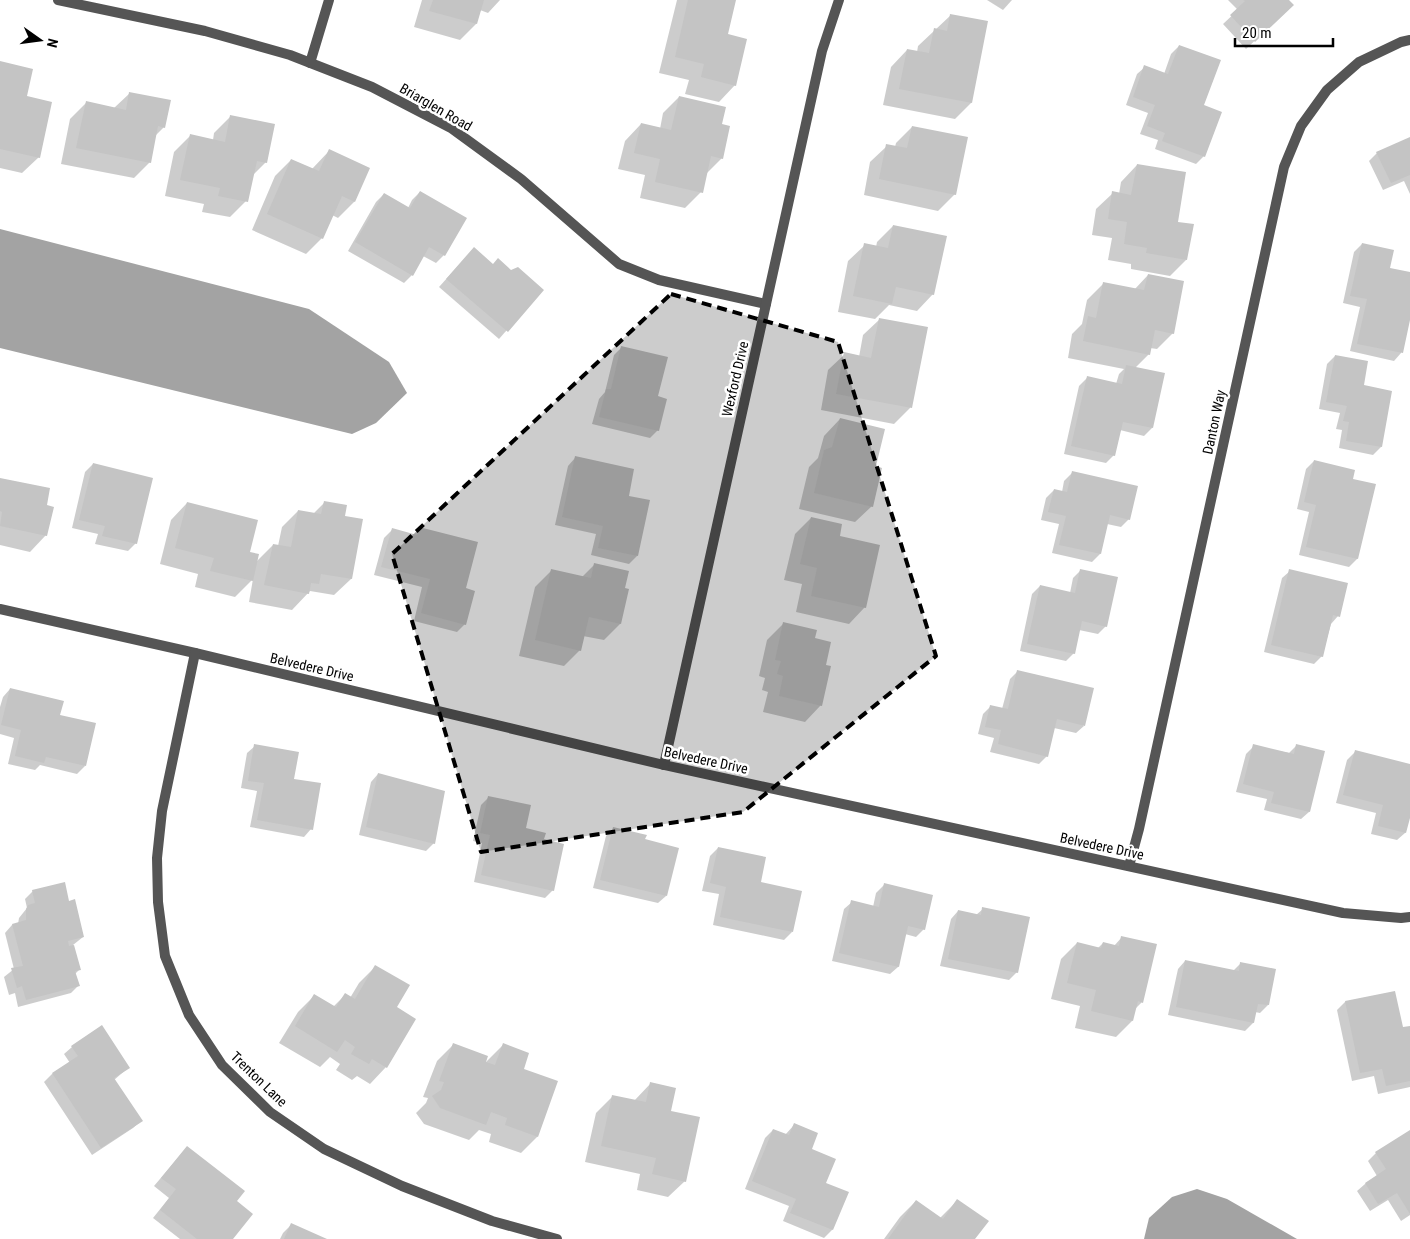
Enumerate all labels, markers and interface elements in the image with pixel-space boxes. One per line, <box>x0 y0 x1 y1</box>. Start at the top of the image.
north arrow <box>15 15 65 65</box>
scale bar <box>1235 15 1332 47</box>
text: 20 m <box>1242 24 1272 42</box>
text: N <box>44 37 61 49</box>
street label: Briarglen Road <box>397 80 475 134</box>
street label: Wexford Drive <box>719 339 752 418</box>
street label: Danton Way <box>1199 388 1229 456</box>
street label: Belvedere Drive <box>269 650 356 684</box>
street label: Belvedere Drive <box>663 743 750 777</box>
street label: Belvedere Drive <box>1059 829 1146 863</box>
street label: Trenton Lane <box>228 1048 291 1110</box>

